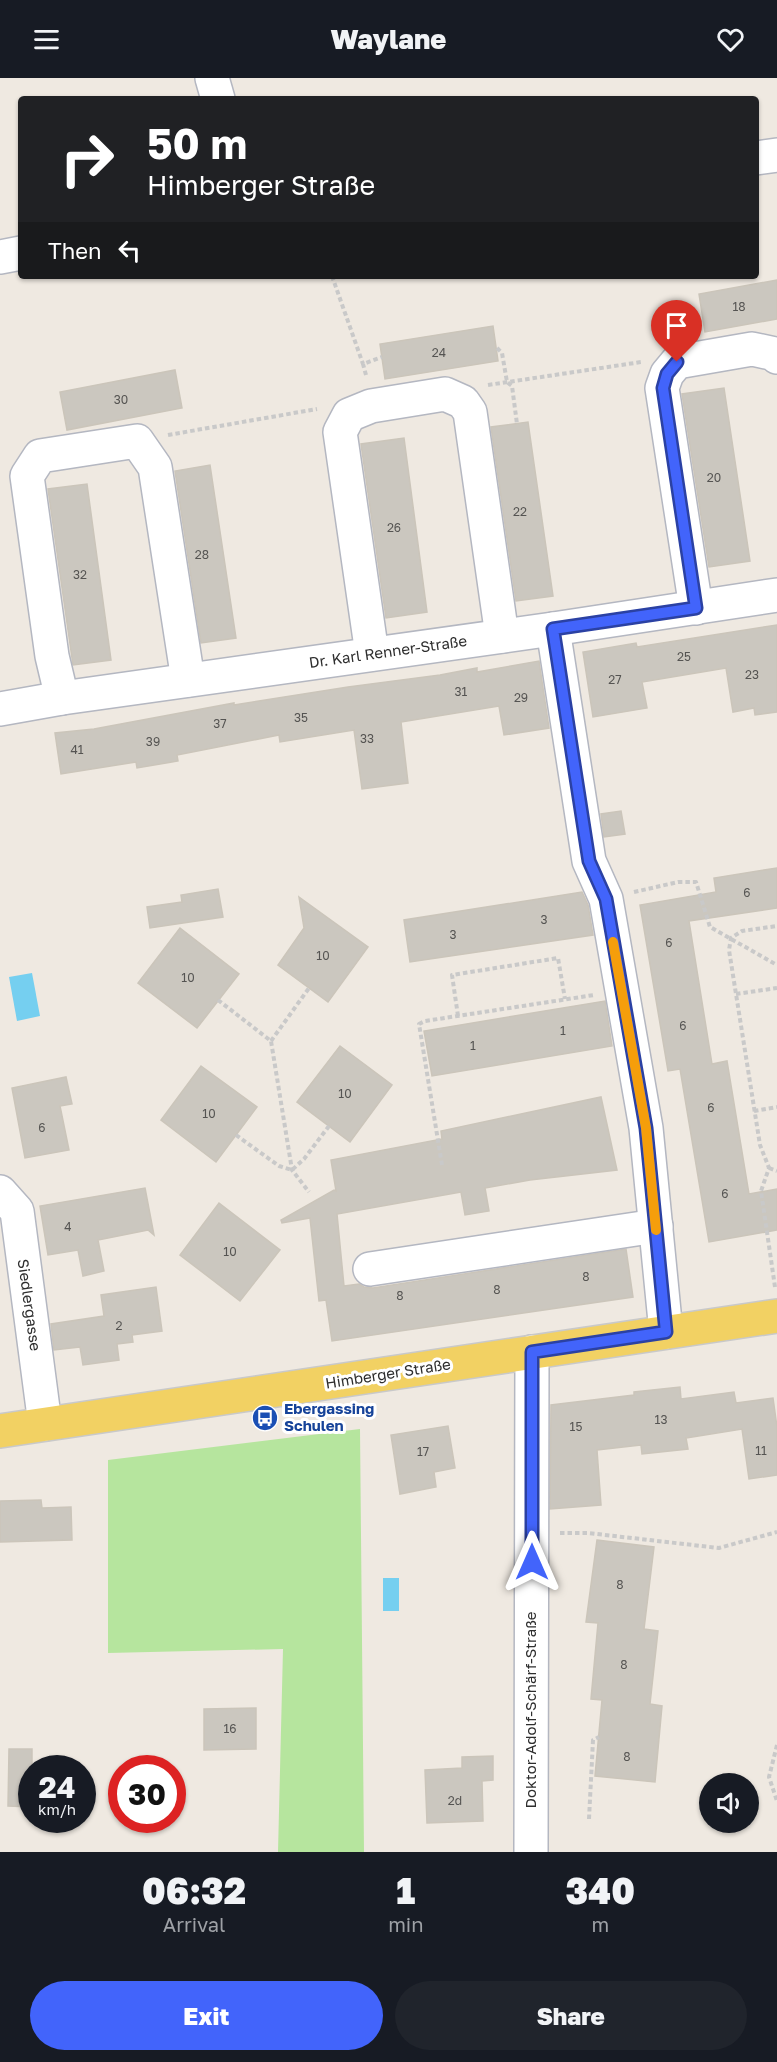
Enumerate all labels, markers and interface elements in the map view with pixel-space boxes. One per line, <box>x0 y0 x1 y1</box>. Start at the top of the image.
icon: menu <box>30 23 63 56</box>
text: Waylane <box>331 23 446 55</box>
icon: heart <box>714 23 747 56</box>
text: 50 m <box>147 118 247 168</box>
icon: right <box>48 120 126 198</box>
text: Himberger Straße <box>147 169 375 201</box>
icon: left <box>113 234 146 267</box>
text: Then <box>48 237 101 264</box>
house number: 18 <box>732 299 746 314</box>
pin <box>651 300 702 362</box>
icon: arrive <box>660 309 693 342</box>
house number: 24 <box>432 345 446 360</box>
house number: 30 <box>114 392 128 407</box>
house number: 20 <box>707 470 721 485</box>
house number: 22 <box>513 504 527 519</box>
house number: 26 <box>387 520 401 535</box>
house number: 28 <box>195 547 209 562</box>
house number: 32 <box>73 567 87 582</box>
street label: Dr. Karl Renner-Straße <box>308 631 468 671</box>
house number: 25 <box>677 649 691 664</box>
house number: 23 <box>745 667 759 682</box>
house number: 27 <box>608 672 622 687</box>
house number: 31 <box>455 684 468 699</box>
house number: 29 <box>514 690 528 705</box>
house number: 35 <box>294 710 308 725</box>
house number: 37 <box>213 716 227 731</box>
house number: 33 <box>360 731 374 746</box>
house number: 39 <box>146 734 160 749</box>
house number: 41 <box>70 742 84 757</box>
house number: 6 <box>743 885 751 900</box>
house number: 3 <box>540 912 548 927</box>
house number: 3 <box>449 927 457 942</box>
house number: 6 <box>665 935 673 950</box>
house number: 10 <box>316 948 330 963</box>
house number: 10 <box>181 970 195 985</box>
house number: 6 <box>679 1018 687 1033</box>
house number: 1 <box>560 1023 566 1038</box>
house number: 1 <box>470 1038 476 1053</box>
house number: 10 <box>338 1086 352 1101</box>
house number: 6 <box>707 1100 715 1115</box>
house number: 10 <box>202 1106 216 1121</box>
house number: 6 <box>38 1120 46 1135</box>
house number: 6 <box>721 1186 729 1201</box>
house number: 4 <box>64 1219 72 1234</box>
house number: 10 <box>223 1244 237 1259</box>
street label: Siedlergasse <box>15 1258 45 1352</box>
house number: 8 <box>582 1269 590 1284</box>
house number: 8 <box>493 1282 501 1297</box>
house number: 8 <box>396 1288 404 1303</box>
house number: 2 <box>116 1318 123 1333</box>
street label: Himberger Straße <box>324 1354 452 1392</box>
place label: Ebergassing Schulen <box>284 1399 374 1434</box>
bus stop icon: Ebergassing Schulen <box>250 1403 280 1433</box>
house number: 13 <box>655 1412 667 1427</box>
house number: 15 <box>570 1419 582 1434</box>
house number: 11 <box>755 1443 767 1458</box>
house number: 17 <box>417 1444 429 1459</box>
position arrow <box>500 1530 564 1594</box>
house number: 8 <box>616 1577 624 1592</box>
street label: Doktor-Adolf-Schärf-Straße <box>521 1611 539 1809</box>
house number: 8 <box>620 1657 628 1672</box>
house number: 16 <box>223 1721 237 1736</box>
house number: 8 <box>623 1749 631 1764</box>
speed limit sign: 30 <box>108 1755 186 1833</box>
text: 24 <box>38 1769 76 1805</box>
map controls <box>699 1773 759 1833</box>
button: sound <box>699 1773 759 1833</box>
house number: 2d <box>448 1793 462 1808</box>
text: km/h <box>38 1800 76 1818</box>
text: 06:32 <box>142 1869 246 1912</box>
text: 1 <box>396 1869 415 1912</box>
text: 340 <box>566 1869 635 1912</box>
text: Arrival <box>163 1912 225 1936</box>
text: min <box>388 1912 424 1936</box>
text: m <box>591 1912 609 1936</box>
button: Exit <box>30 1981 383 2050</box>
button: Share <box>395 1981 747 2050</box>

